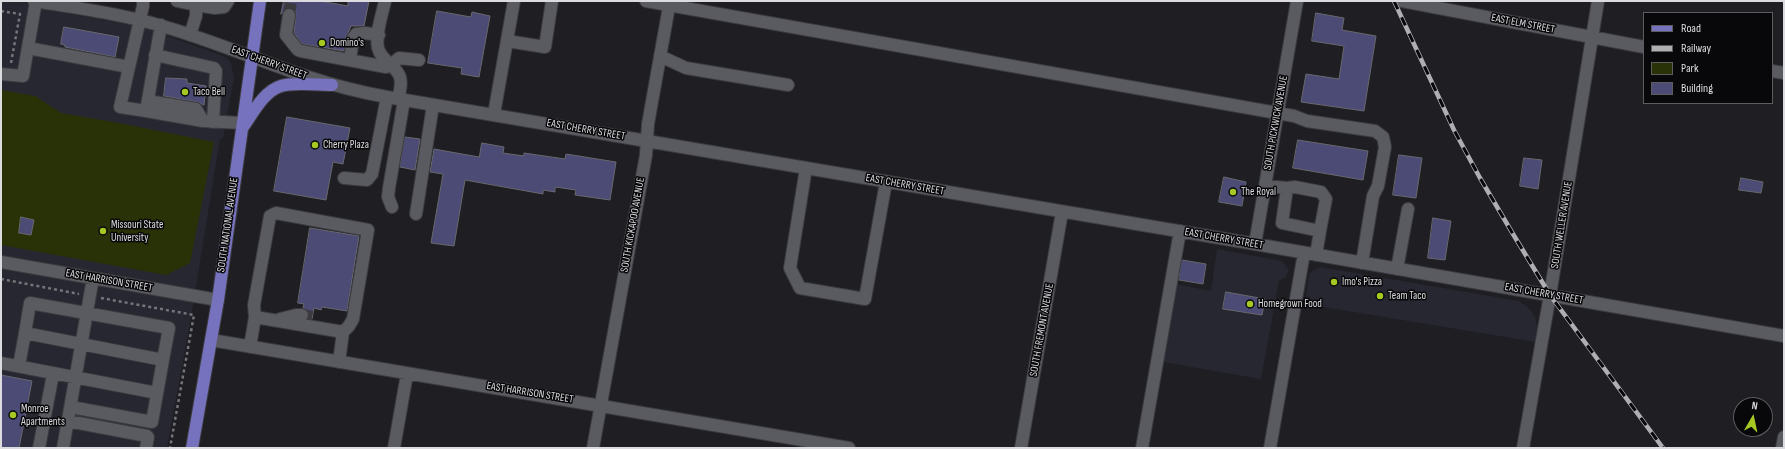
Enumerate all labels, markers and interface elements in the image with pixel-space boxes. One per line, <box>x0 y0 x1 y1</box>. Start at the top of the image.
street label: EAST ELM STREET <box>1490 11 1556 37</box>
legend <box>1643 12 1773 104</box>
text: Road <box>1681 21 1701 36</box>
place label: Domino's <box>330 36 364 50</box>
marker: Domino's <box>317 38 327 48</box>
text: Railway <box>1681 41 1711 56</box>
street label: EAST CHERRY STREET <box>229 43 309 83</box>
text: Park <box>1681 61 1699 76</box>
street label: SOUTH PICKWICK AVENUE <box>1261 75 1291 171</box>
text: Building <box>1681 81 1713 96</box>
place label: Taco Bell <box>193 85 225 99</box>
marker: Taco Bell <box>180 87 190 97</box>
street label: EAST CHERRY STREET <box>546 117 626 143</box>
place label: Cherry Plaza <box>323 138 369 152</box>
marker: Cherry Plaza <box>310 140 320 150</box>
street label: EAST CHERRY STREET <box>865 172 945 198</box>
street label: SOUTH KICKAPOO AVENUE <box>618 176 648 274</box>
street label: SOUTH NATIONAL AVENUE <box>215 177 241 273</box>
street label: SOUTH WELLER AVENUE <box>1549 181 1575 269</box>
place label: The Royal <box>1241 185 1276 199</box>
marker: The Royal <box>1228 187 1238 197</box>
place label: Missouri State University <box>111 218 163 244</box>
marker: Missouri State University <box>98 226 108 236</box>
street label: EAST CHERRY STREET <box>1184 226 1264 252</box>
street label: EAST HARRISON STREET <box>65 267 153 295</box>
place label: Imo's Pizza <box>1342 275 1382 289</box>
marker: Imo's Pizza <box>1329 277 1339 287</box>
street label: EAST CHERRY STREET <box>1504 281 1584 307</box>
street label: SOUTH FREMONT AVENUE <box>1027 282 1057 378</box>
place label: Team Taco <box>1388 289 1426 303</box>
marker: Team Taco <box>1375 291 1385 301</box>
place label: Homegrown Food <box>1258 297 1322 311</box>
marker: Homegrown Food <box>1245 299 1255 309</box>
street label: EAST HARRISON STREET <box>486 380 574 406</box>
north arrow <box>1733 397 1773 437</box>
text: N <box>1751 399 1759 413</box>
place label: Monroe Apartments <box>21 402 65 428</box>
marker: Monroe Apartments <box>8 410 18 420</box>

